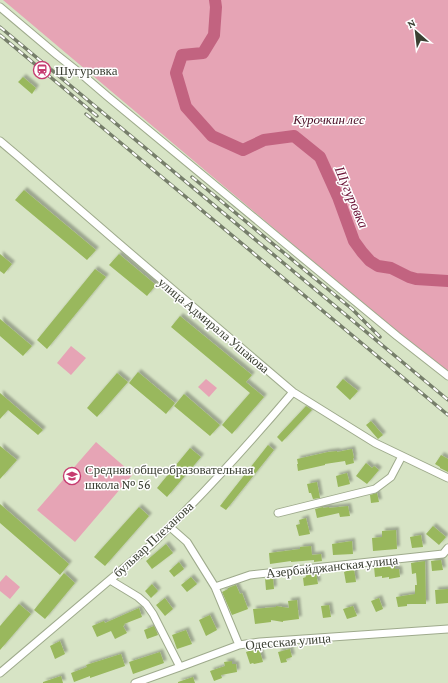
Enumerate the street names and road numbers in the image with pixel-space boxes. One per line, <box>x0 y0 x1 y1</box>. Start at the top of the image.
street label: улица Адмирала Ушакова <box>155 274 273 376</box>
street label: бульвар Плеханова <box>110 498 197 580</box>
street label: Азербайджанская улица <box>265 552 399 581</box>
street label: Одесская улица <box>245 630 332 653</box>

